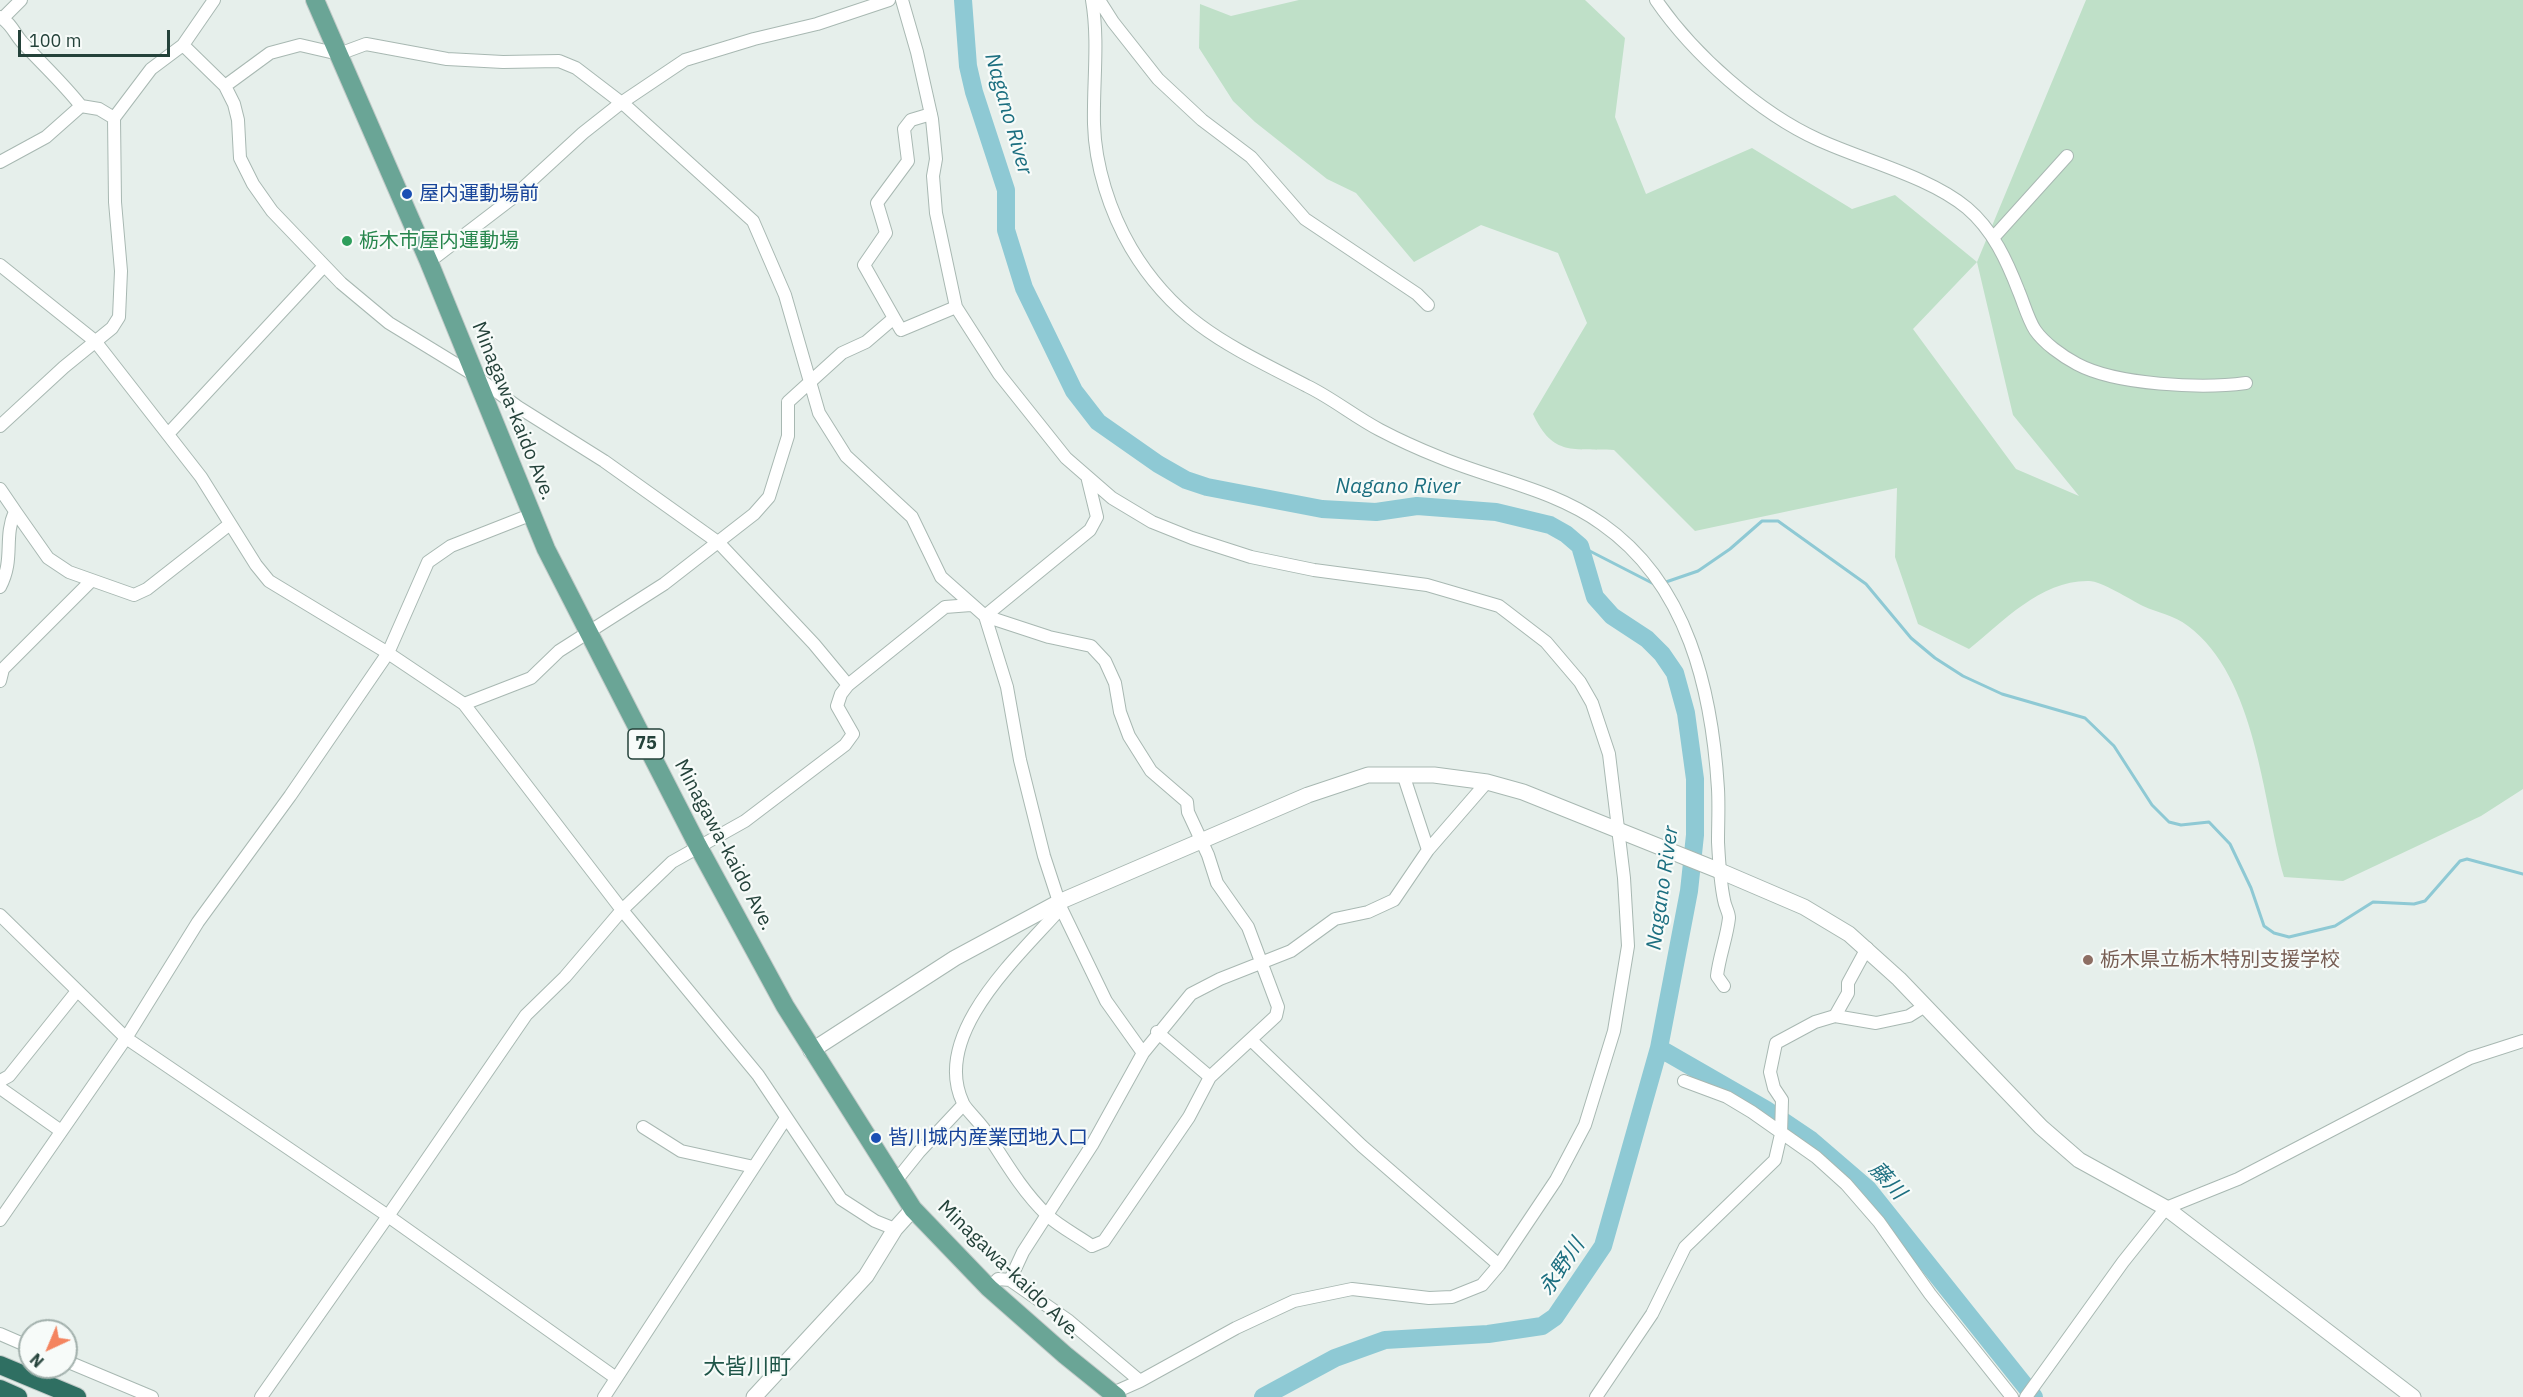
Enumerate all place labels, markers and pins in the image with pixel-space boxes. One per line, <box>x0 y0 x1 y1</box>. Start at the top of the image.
place label: 屋内運動場前 <box>419 182 539 206</box>
marker: 屋内運動場前 <box>400 187 414 201</box>
place label: 栃木市屋内運動場 <box>359 229 519 253</box>
marker: 栃木市屋内運動場 <box>340 234 354 248</box>
place label: 栃木県立栃木特別支援学校 <box>2100 948 2340 972</box>
marker: 栃木県立栃木特別支援学校 <box>2081 953 2095 967</box>
place label: 皆川城内産業団地入口 <box>888 1126 1088 1150</box>
marker: 皆川城内産業団地入口 <box>869 1131 883 1145</box>

